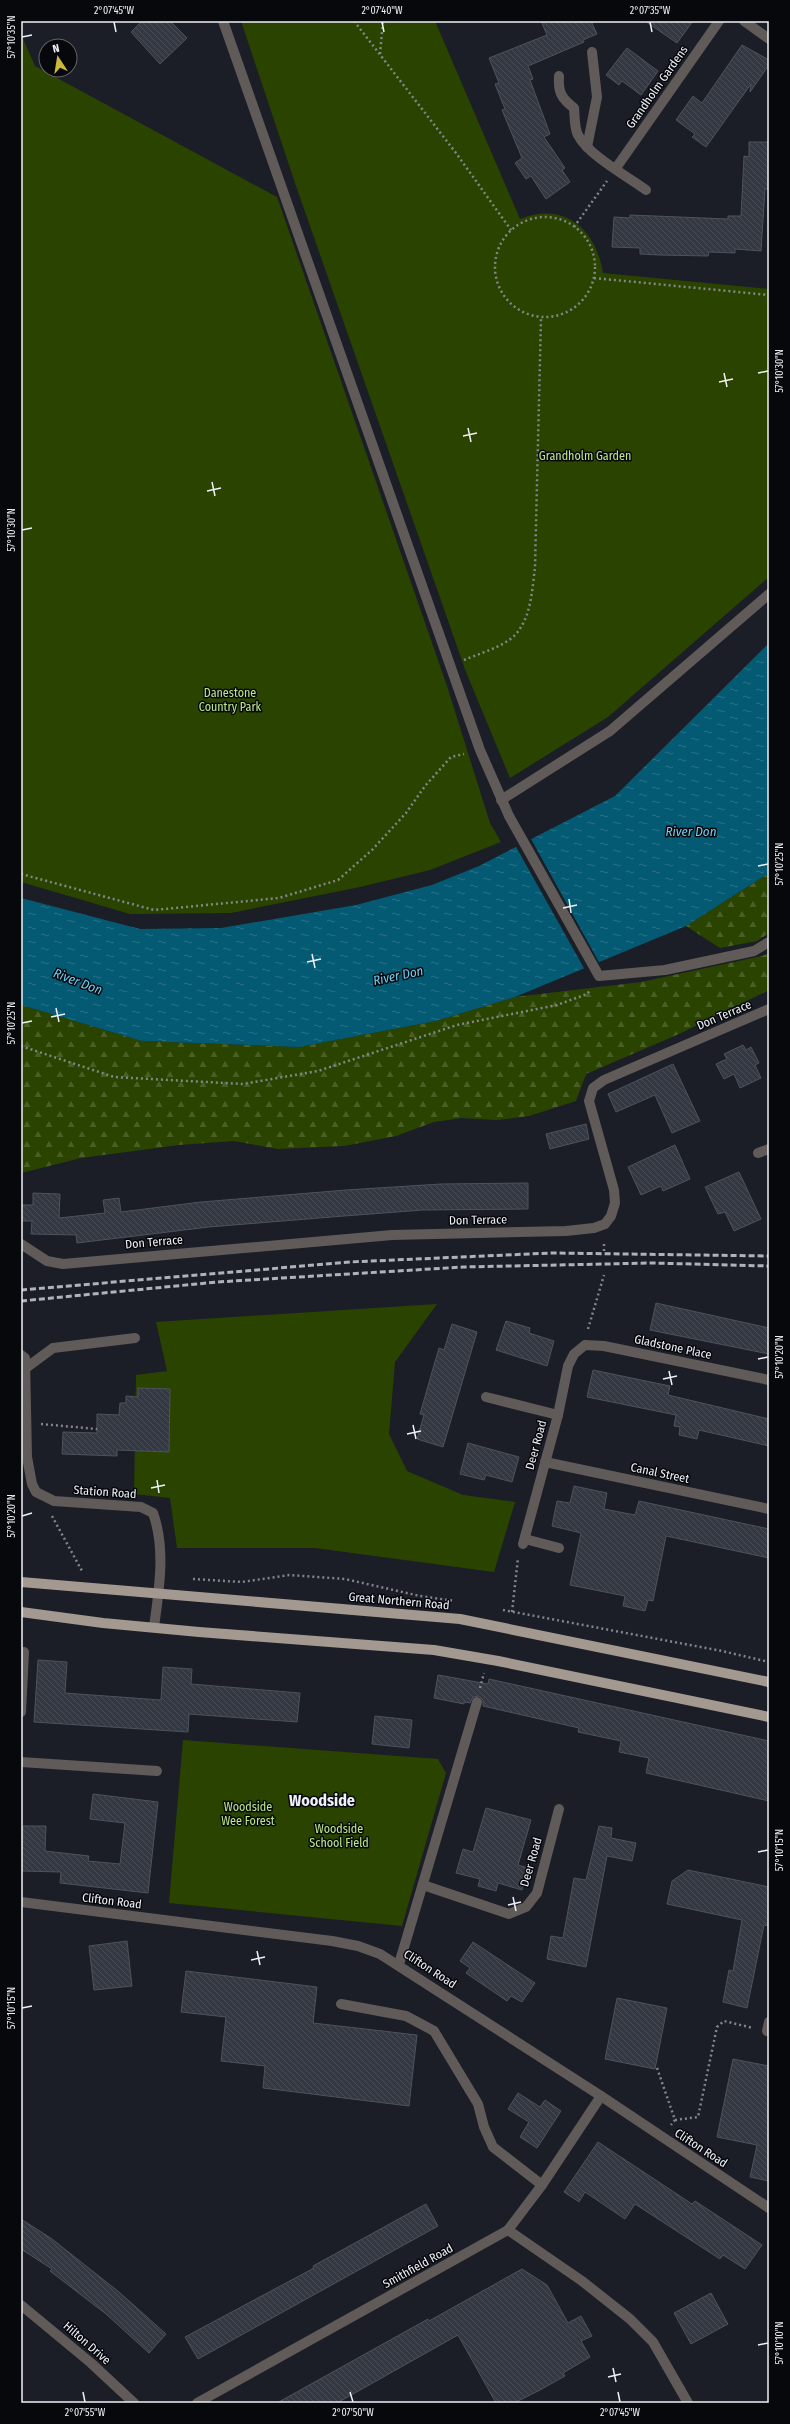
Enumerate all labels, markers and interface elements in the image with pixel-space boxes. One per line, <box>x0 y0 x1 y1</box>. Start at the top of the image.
text: 2°07'45"W <box>94 5 135 17</box>
text: 2°07'40"W <box>361 5 403 17</box>
text: 2°07'35"W <box>630 5 671 17</box>
text: 57°10'35"N <box>6 16 18 58</box>
north arrow <box>38 38 78 78</box>
text: N <box>51 42 61 56</box>
street label: Grandholm Gardens <box>623 43 691 131</box>
text: 57°10'30"N <box>774 349 786 393</box>
park label: Grandholm Garden <box>539 449 631 463</box>
text: 57°10'30"N <box>6 508 18 552</box>
park label: Danestone Country Park <box>199 686 262 714</box>
water label: River Don <box>666 824 717 839</box>
text: 57°10'25"N <box>774 843 786 885</box>
water label: River Don <box>372 963 425 988</box>
water label: River Don <box>51 965 104 998</box>
street label: Don Terrace <box>695 997 753 1033</box>
text: 57°10'25"N <box>6 1002 18 1044</box>
street label: Don Terrace <box>449 1212 507 1228</box>
street label: Don Terrace <box>125 1232 184 1252</box>
street label: Gladstone Place <box>633 1332 713 1362</box>
text: 57°10'20"N <box>774 1335 786 1379</box>
street label: Deer Road <box>523 1419 549 1471</box>
street label: Canal Street <box>629 1460 691 1486</box>
street label: Station Road <box>73 1483 137 1501</box>
text: 57°10'20"N <box>6 1494 18 1538</box>
street label: Great Northern Road <box>348 1590 450 1612</box>
district label: Woodside <box>289 1791 355 1810</box>
park label: Woodside Wee Forest <box>221 1800 275 1828</box>
park label: Woodside School Field <box>309 1822 369 1850</box>
text: 57°10'15"N <box>774 1829 786 1871</box>
street label: Deer Road <box>517 1836 545 1888</box>
street label: Clifton Road <box>81 1890 143 1912</box>
street label: Clifton Road <box>401 1947 459 1991</box>
text: 57°10'15"N <box>6 1987 18 2029</box>
street label: Clifton Road <box>672 2126 730 2170</box>
street label: Smithfield Road <box>381 2241 455 2291</box>
street label: Hilton Drive <box>60 2319 114 2367</box>
text: 57°10'10"N <box>774 2321 786 2365</box>
text: 2°07'55"W <box>65 2407 106 2419</box>
text: 2°07'50"W <box>332 2407 374 2419</box>
text: 2°07'45"W <box>600 2407 641 2419</box>

